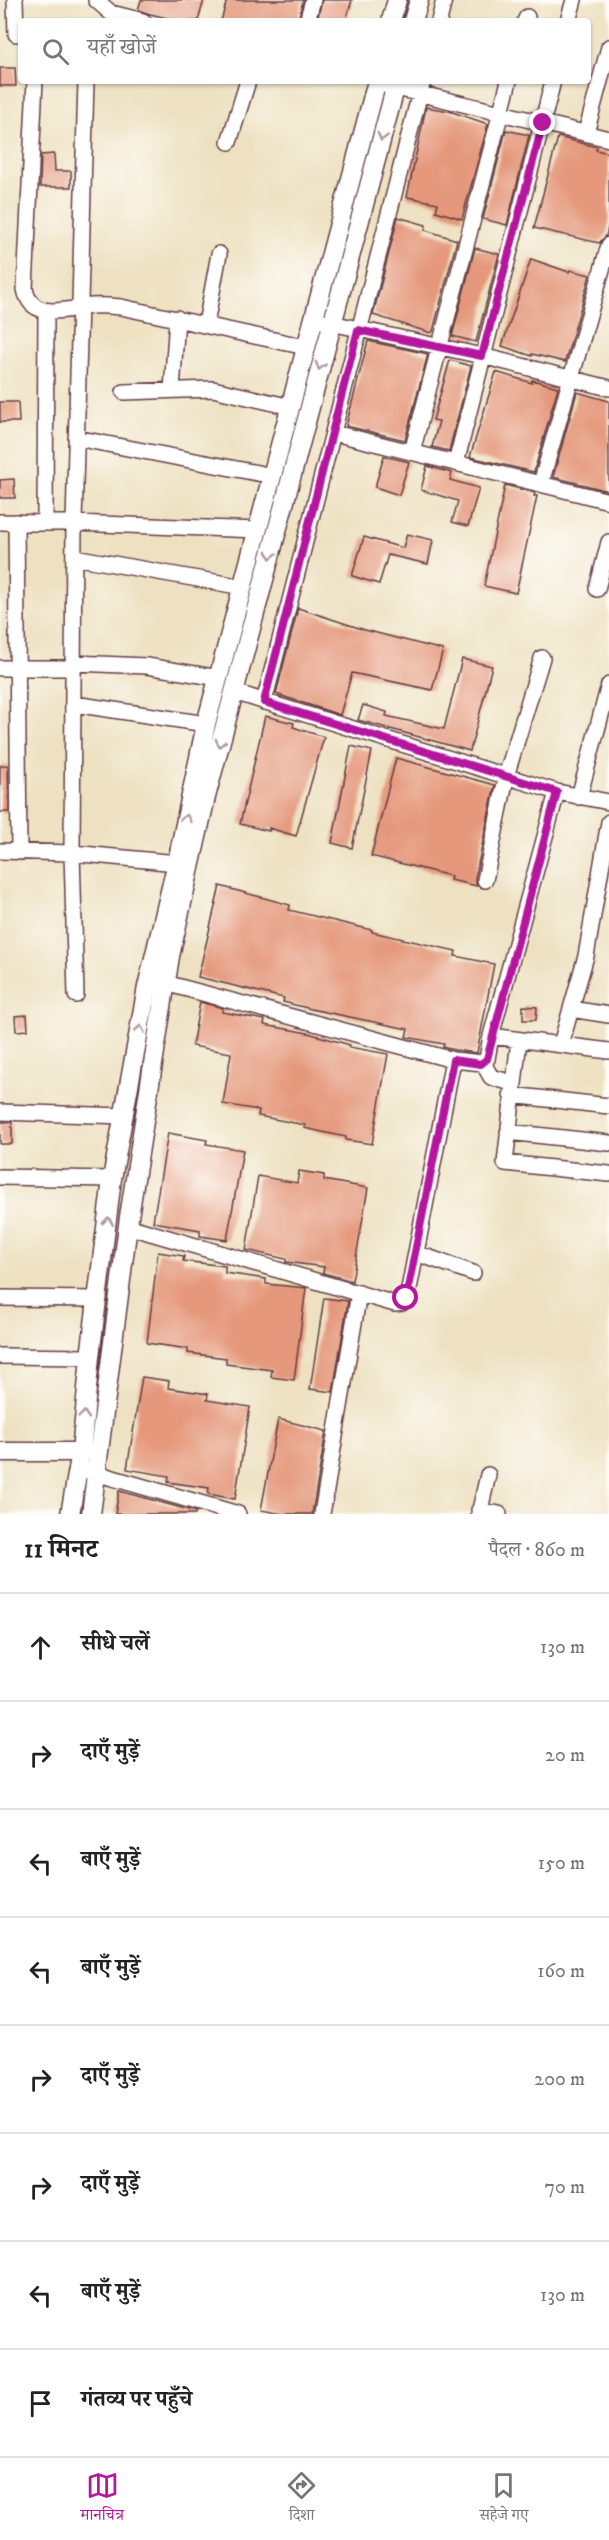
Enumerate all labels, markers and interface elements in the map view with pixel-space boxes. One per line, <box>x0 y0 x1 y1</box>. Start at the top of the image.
search box <box>18 18 591 84</box>
text: यहाँ खोजें <box>87 34 156 61</box>
icon: search <box>39 35 72 68</box>
route end <box>529 109 555 135</box>
one-way arrow <box>377 132 389 142</box>
one-way arrow <box>315 361 328 371</box>
one-way arrow <box>266 550 279 560</box>
one-way arrow <box>215 738 228 748</box>
one-way arrow <box>179 813 192 823</box>
one-way arrow <box>133 1024 145 1034</box>
one-way arrow <box>101 1217 113 1226</box>
route start <box>392 1284 418 1310</box>
one-way arrow <box>78 1410 91 1419</box>
text: 11 मिनट <box>24 1533 98 1566</box>
text: पैदल · 860 m <box>488 1538 585 1563</box>
text: सीधे चलें <box>81 1630 150 1657</box>
icon: ahead <box>24 1631 57 1664</box>
text: 130 m <box>540 1635 585 1660</box>
text: दाएँ मुड़ें <box>81 1738 140 1765</box>
icon: right <box>24 1739 57 1772</box>
text: 20 m <box>545 1743 585 1768</box>
text: बाएँ मुड़ें <box>81 1846 140 1873</box>
icon: left <box>24 1847 57 1880</box>
text: 150 m <box>538 1851 585 1876</box>
text: बाएँ मुड़ें <box>81 1954 140 1981</box>
icon: left <box>24 1955 57 1988</box>
text: 160 m <box>537 1959 585 1984</box>
text: दाएँ मुड़ें <box>81 2062 140 2089</box>
icon: right <box>24 2063 57 2096</box>
text: 200 m <box>534 2067 585 2092</box>
text: दाएँ मुड़ें <box>81 2170 140 2197</box>
icon: right <box>24 2171 57 2204</box>
text: 70 m <box>544 2175 585 2200</box>
text: बाएँ मुड़ें <box>81 2278 140 2305</box>
icon: left <box>24 2279 57 2312</box>
text: 130 m <box>540 2283 585 2308</box>
text: गंतव्य पर पहुँचे <box>81 2386 192 2413</box>
icon: arrive <box>24 2387 57 2420</box>
tab: मानचित्र <box>81 2469 124 2530</box>
tab: दिशा <box>285 2469 318 2530</box>
tab: सहेजे गए <box>479 2469 528 2530</box>

